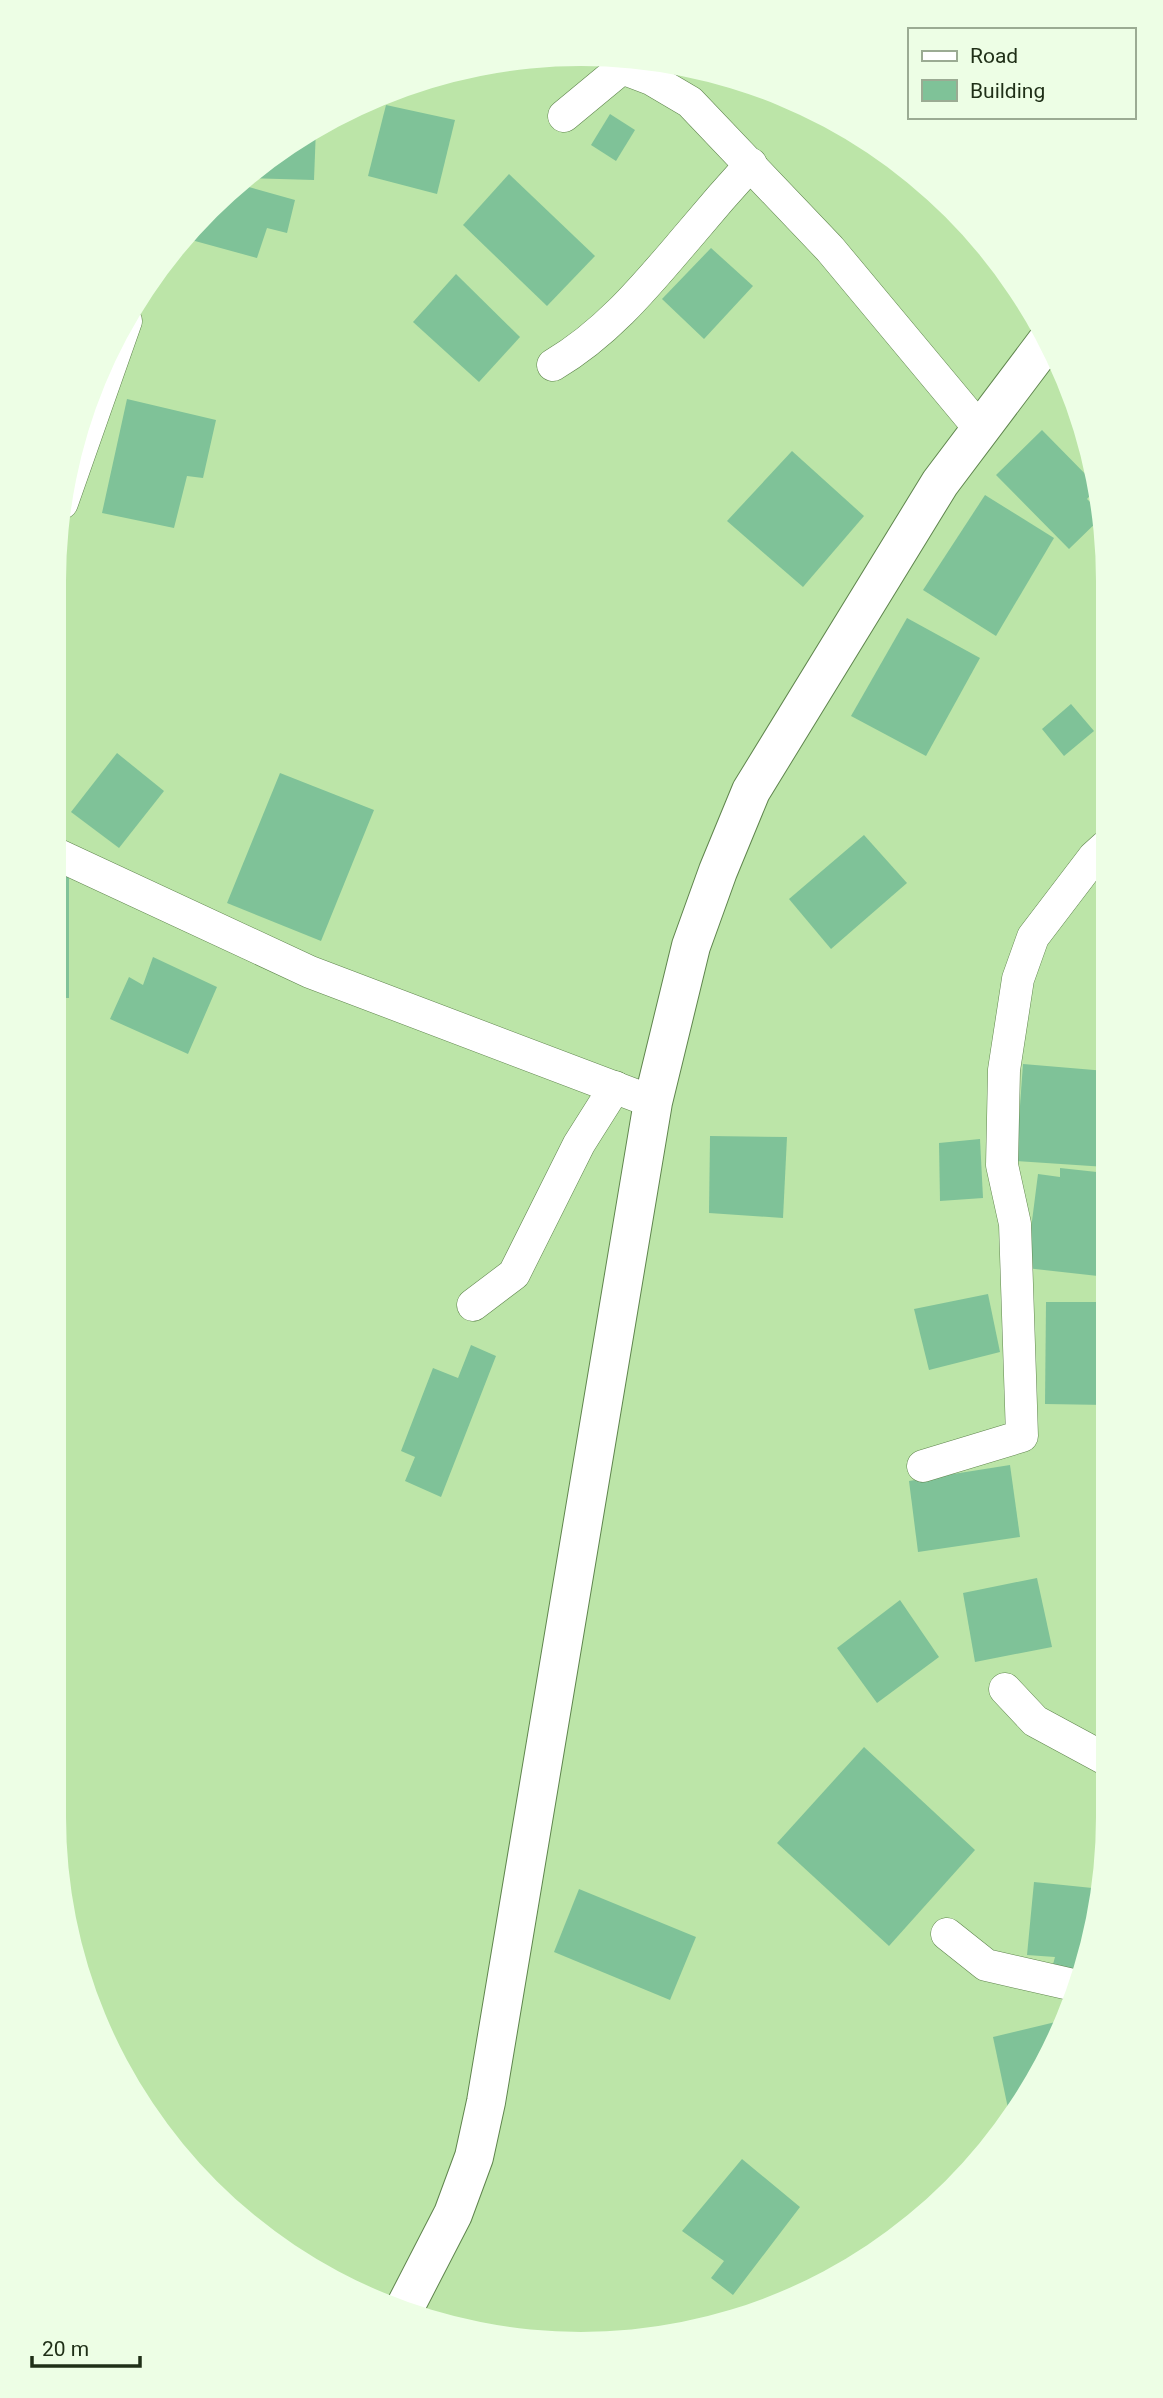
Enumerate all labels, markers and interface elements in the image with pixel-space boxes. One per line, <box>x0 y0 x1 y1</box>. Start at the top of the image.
legend <box>908 28 1135 119</box>
text: Road <box>970 44 1018 68</box>
text: Building <box>970 79 1045 103</box>
scale bar <box>32 2324 140 2368</box>
text: 20 m <box>42 2337 89 2361</box>

